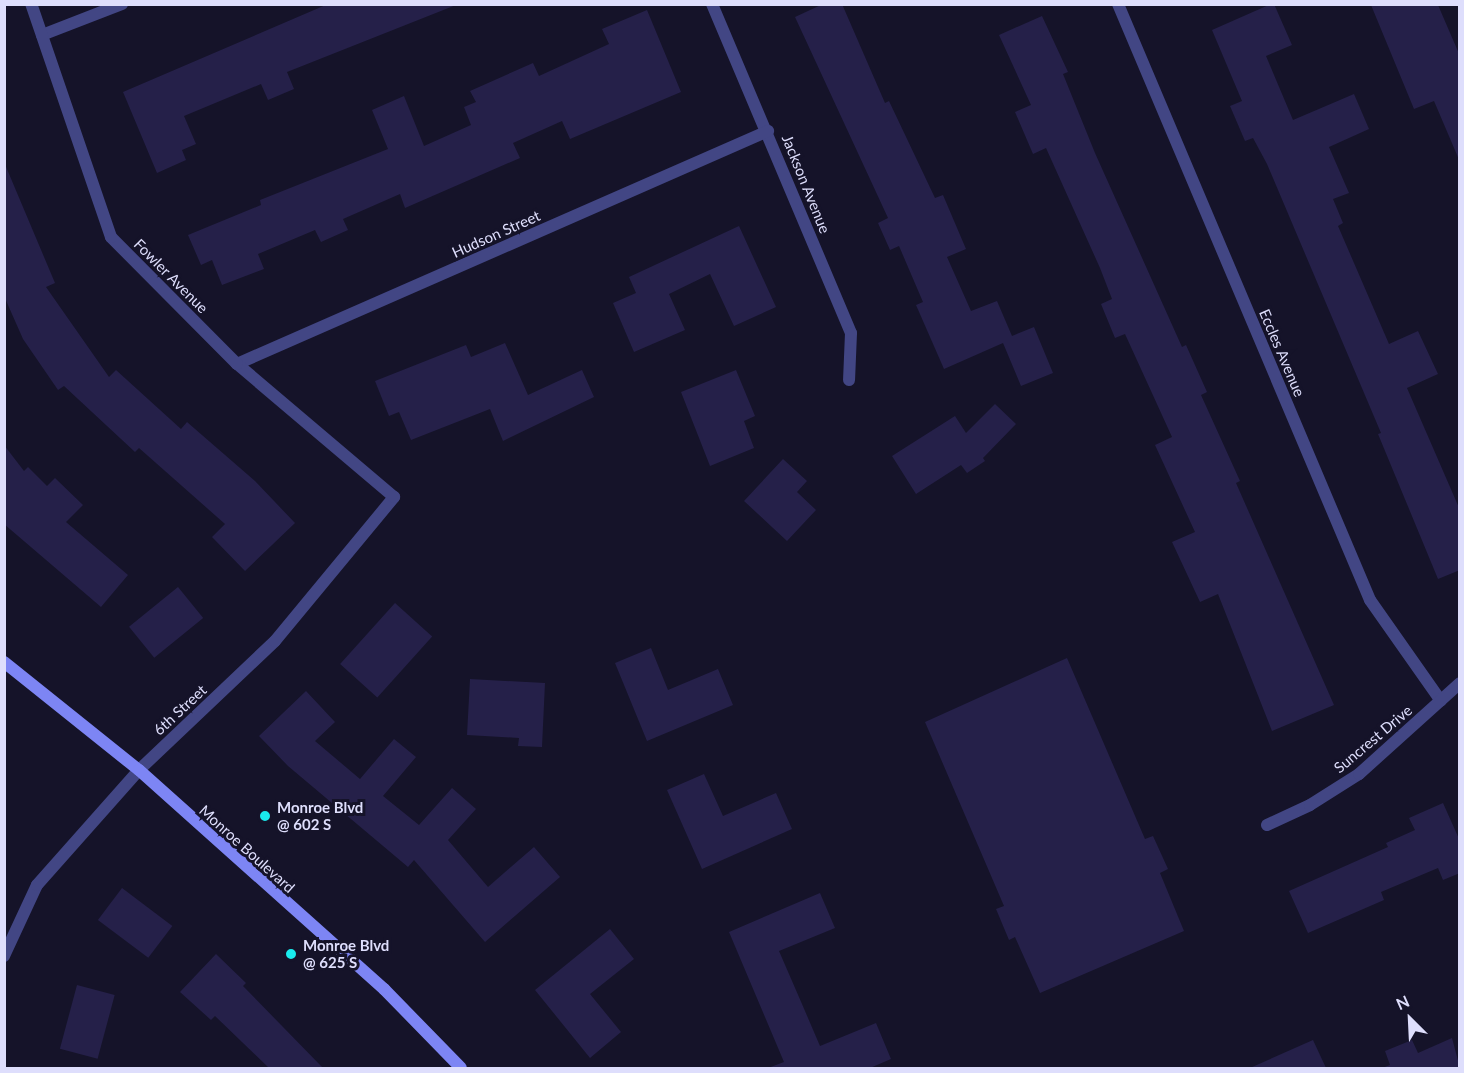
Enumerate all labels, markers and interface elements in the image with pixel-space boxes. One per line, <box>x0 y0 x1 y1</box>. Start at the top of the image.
street label: Jackson Avenue <box>778 132 834 236</box>
street label: Hudson Street <box>449 207 543 261</box>
street label: Fowler Avenue <box>130 235 212 317</box>
street label: Eccles Avenue <box>1255 306 1309 400</box>
street label: 6th Street <box>150 681 210 739</box>
street label: Suncrest Drive <box>1330 701 1416 777</box>
place label: Monroe Blvd @ 602 S <box>277 798 363 833</box>
street label: Monroe Boulevard <box>196 801 298 897</box>
marker: Monroe Blvd @ 602 S <box>258 809 272 823</box>
place label: Monroe Blvd @ 625 S <box>303 936 389 971</box>
marker: Monroe Blvd @ 625 S <box>284 947 298 961</box>
north arrow <box>1380 989 1440 1049</box>
text: N <box>1393 991 1412 1013</box>

